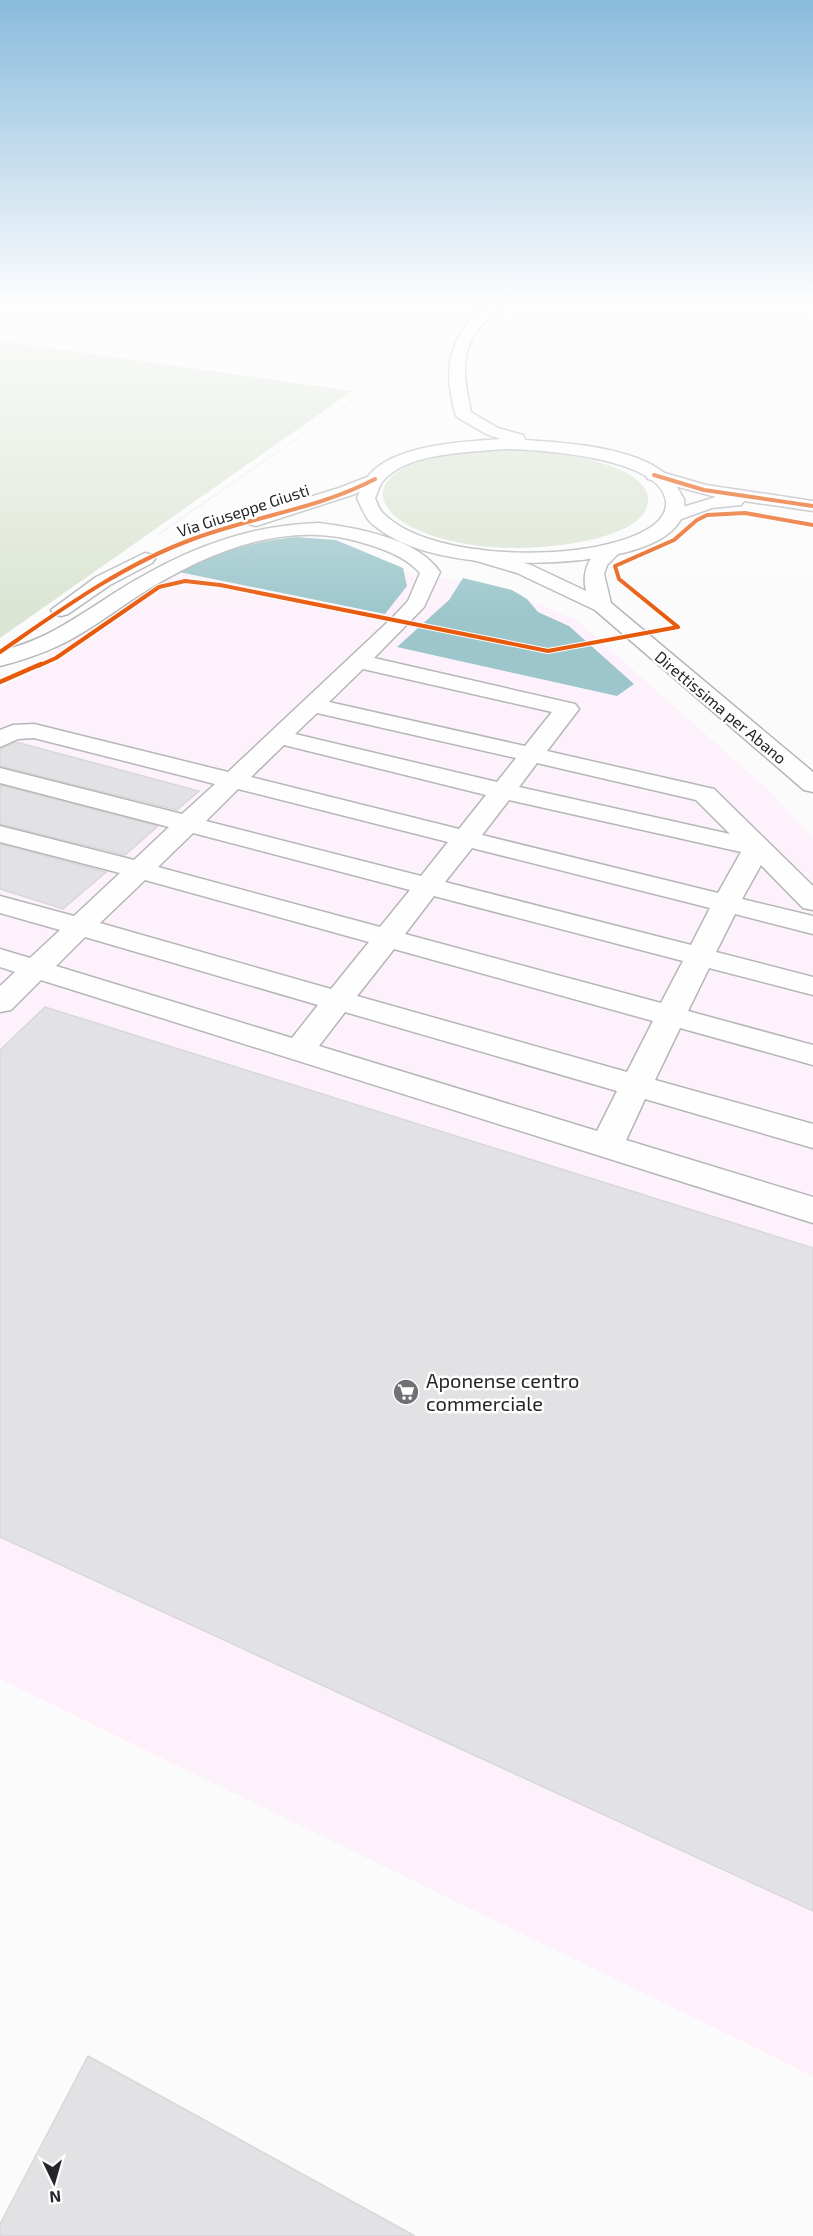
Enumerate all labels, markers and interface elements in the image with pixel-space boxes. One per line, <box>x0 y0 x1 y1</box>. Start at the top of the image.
street label: Via Giuseppe Giusti <box>174 480 312 540</box>
street label: Direttissima per Abano <box>651 647 791 767</box>
place label: Aponense centro commerciale <box>426 1368 579 1415</box>
supermarket icon: Aponense centro commerciale <box>391 1377 421 1407</box>
north arrow <box>24 2152 84 2212</box>
text: N <box>49 2187 62 2207</box>

